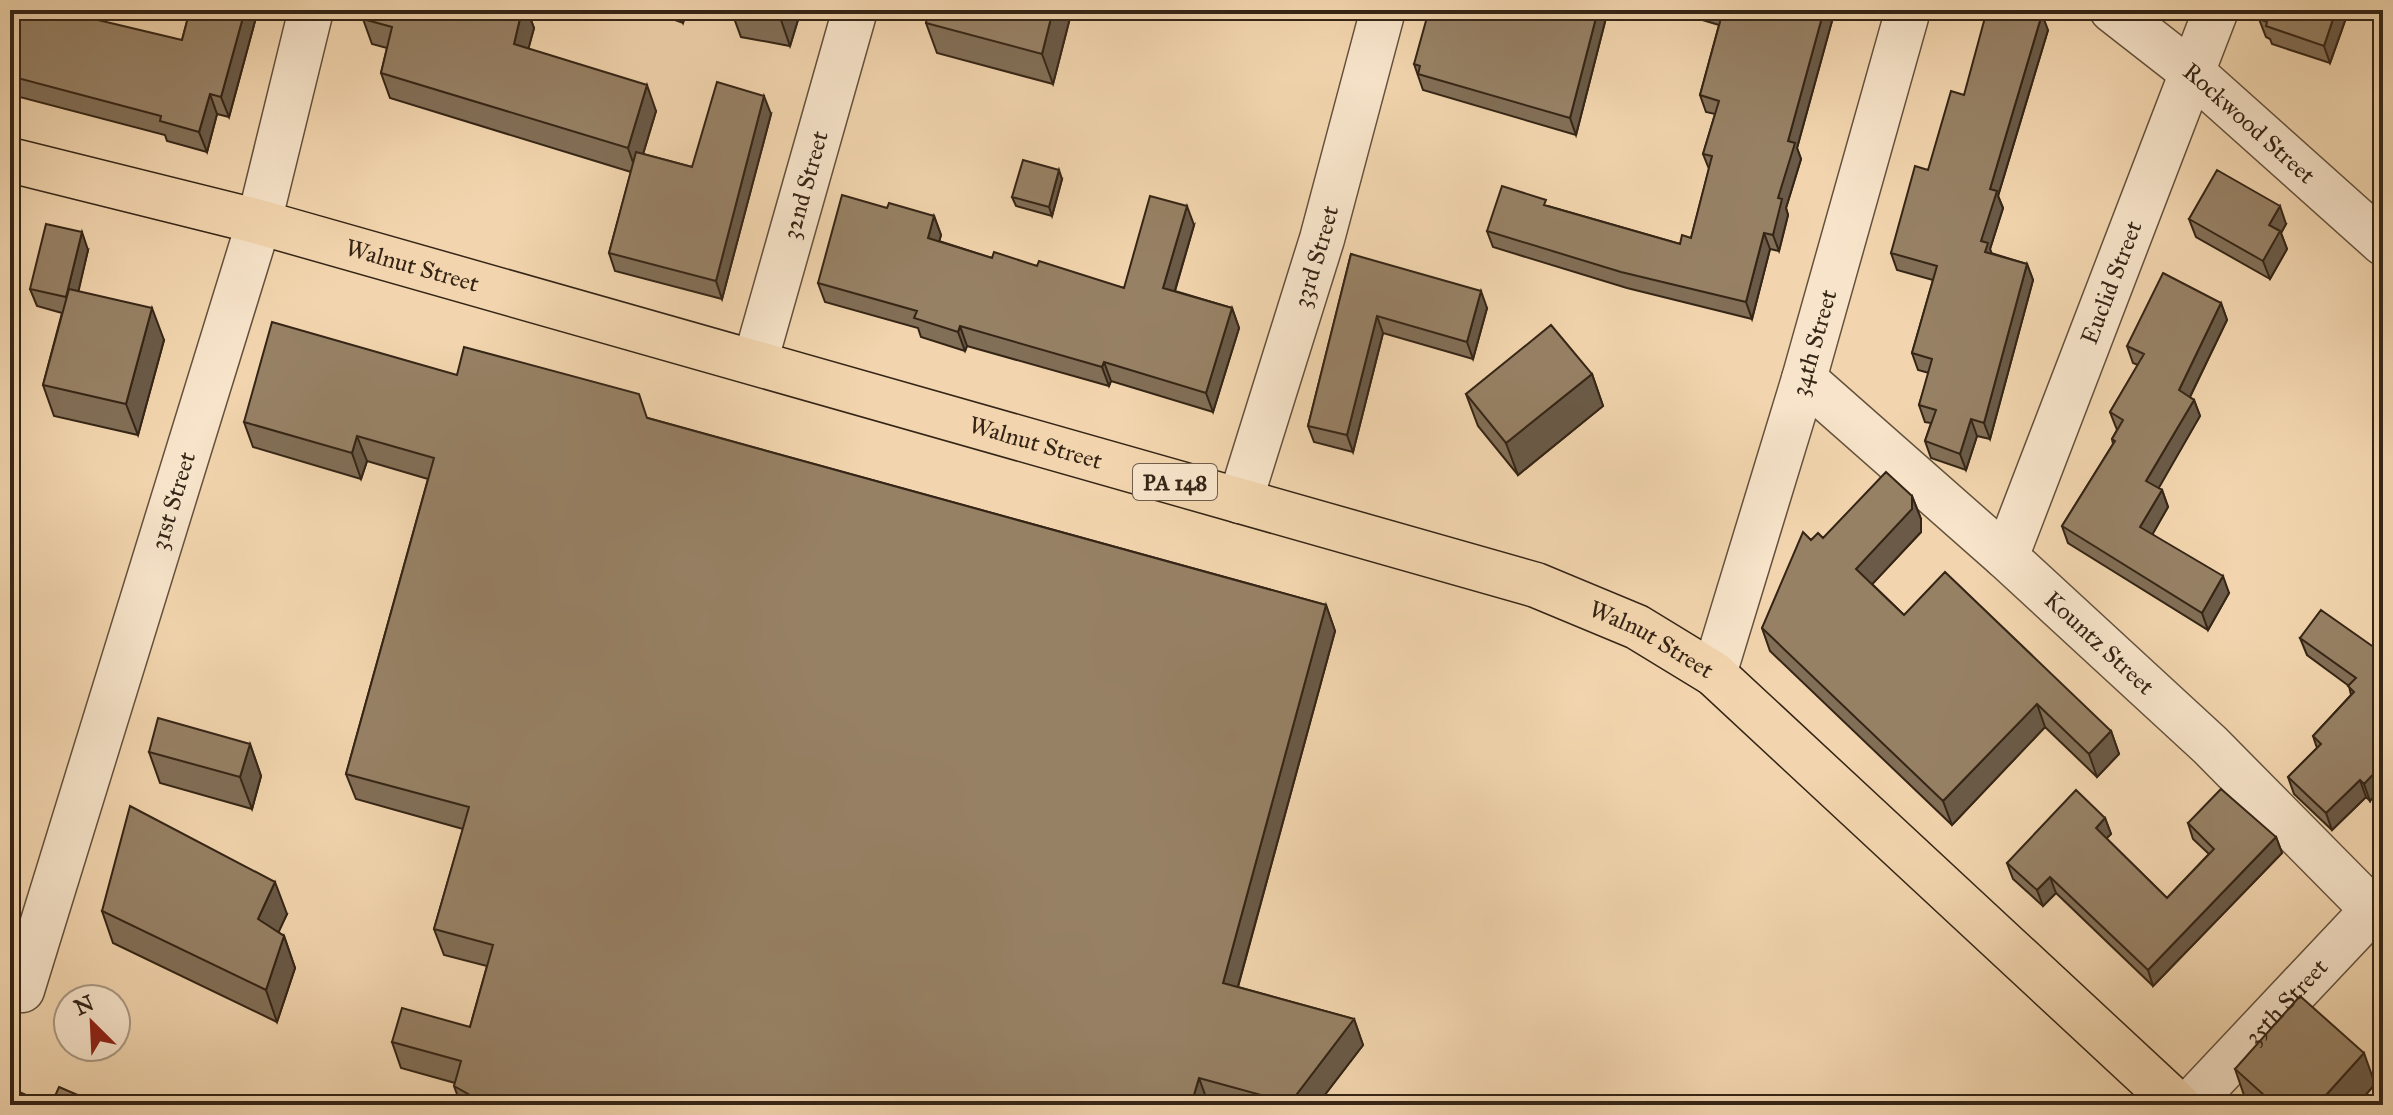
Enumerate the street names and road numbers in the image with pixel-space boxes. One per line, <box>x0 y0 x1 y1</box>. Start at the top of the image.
street label: Rockwood Street <box>2177 56 2322 191</box>
street label: 32nd Street <box>776 127 835 243</box>
street label: 33rd Street <box>1286 202 1345 311</box>
street label: Euclid Street <box>2074 216 2149 349</box>
street label: Walnut Street <box>342 232 483 299</box>
street label: 34th Street <box>1785 286 1844 400</box>
street label: Walnut Street <box>966 410 1106 476</box>
street label: 31st Street <box>144 448 202 554</box>
road number: PA 148 <box>1133 464 1217 500</box>
street label: Kountz Street <box>2038 585 2161 701</box>
street label: Walnut Street <box>1585 594 1720 685</box>
street label: 35th Street <box>2239 952 2334 1051</box>

